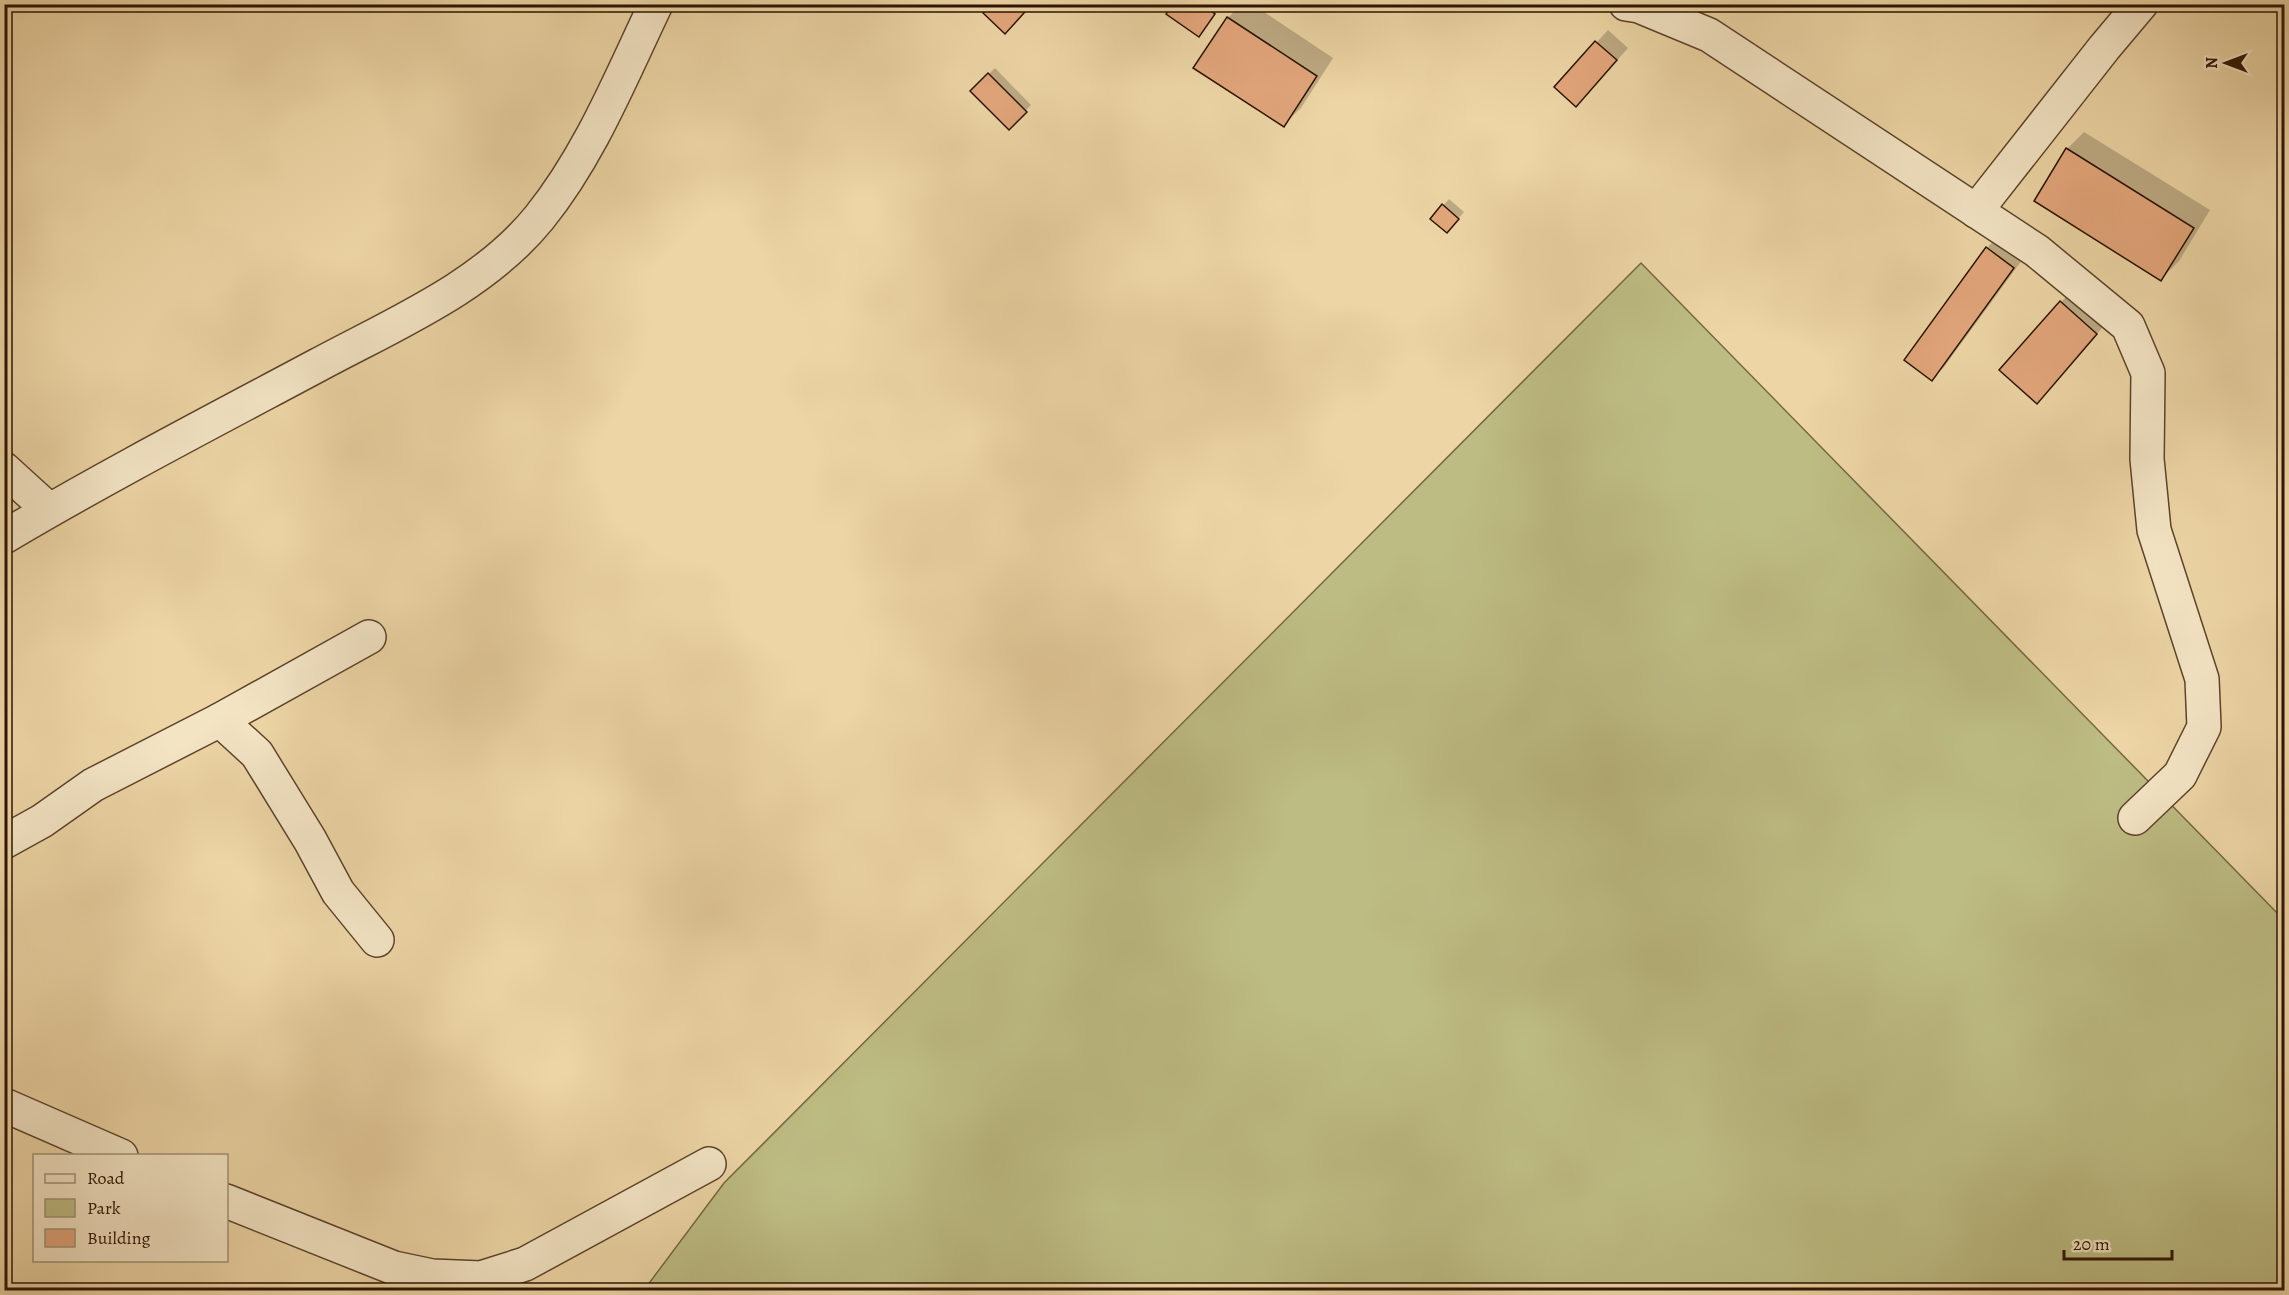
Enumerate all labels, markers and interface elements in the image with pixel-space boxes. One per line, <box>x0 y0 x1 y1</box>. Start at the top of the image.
north arrow <box>2196 33 2256 93</box>
text: N <box>2201 57 2223 69</box>
legend <box>33 1154 228 1262</box>
text: Road <box>87 1166 125 1190</box>
text: Park <box>87 1196 121 1220</box>
scale bar <box>2064 1223 2172 1261</box>
text: Building <box>87 1226 151 1250</box>
text: 20 m <box>2073 1232 2110 1256</box>

